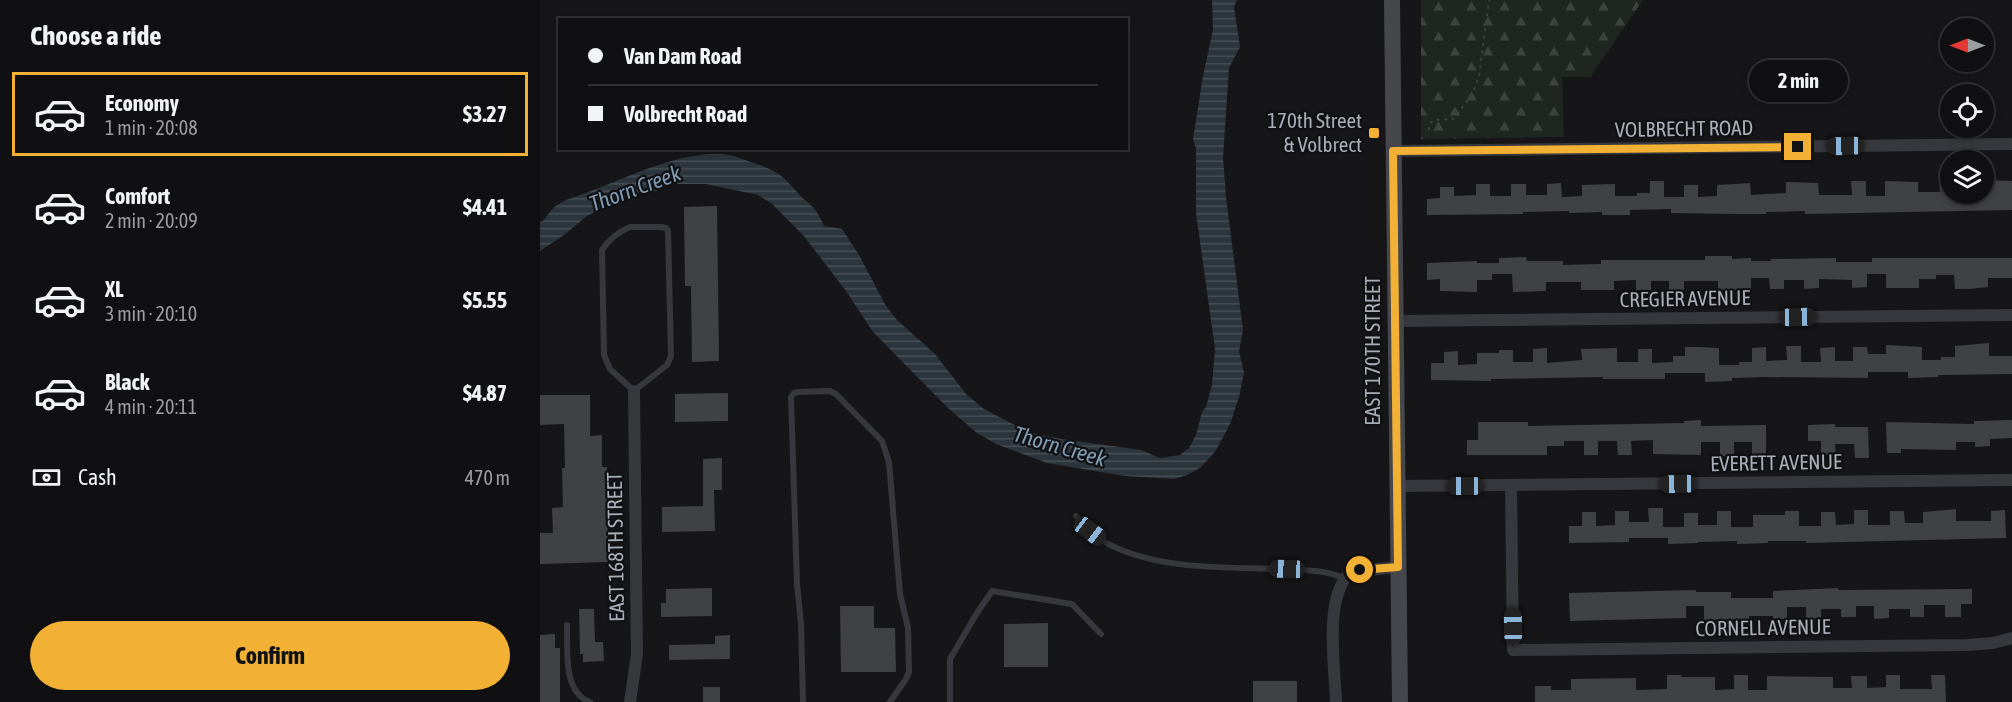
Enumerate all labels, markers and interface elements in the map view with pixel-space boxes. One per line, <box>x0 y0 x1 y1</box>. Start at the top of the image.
north arrow <box>1940 18 1994 72</box>
map controls <box>1940 18 1994 204</box>
text: Choose a ride <box>30 20 162 51</box>
text: Van Dam Road <box>624 43 741 69</box>
callout: 2 min <box>1748 60 1848 102</box>
text: 2 min <box>1778 69 1819 92</box>
button: locate <box>1940 84 1994 138</box>
icon: car <box>33 87 87 141</box>
text: Economy <box>105 90 179 116</box>
text: $3.27 <box>463 101 507 127</box>
text: Volbrecht Road <box>624 101 747 127</box>
place label: 170th Street & Volbrect <box>1267 108 1362 156</box>
street label: VOLBRECHT ROAD <box>1615 115 1753 141</box>
text: 1 min · 20:08 <box>105 116 198 139</box>
marker: 170th Street & Volbrect <box>1367 126 1381 140</box>
route end <box>1784 133 1811 160</box>
car <box>1827 137 1863 155</box>
button: layers <box>1940 150 1994 204</box>
water label: Thorn Creek <box>586 159 685 217</box>
icon: car <box>33 180 87 234</box>
text: Comfort <box>105 183 170 209</box>
text: $4.41 <box>463 194 507 220</box>
text: 2 min · 20:09 <box>105 209 198 232</box>
icon: car <box>33 273 87 327</box>
text: XL <box>105 276 123 302</box>
street label: EAST 170TH STREET <box>1360 276 1384 426</box>
street label: CREGIER AVENUE <box>1620 285 1750 311</box>
text: $5.55 <box>463 287 507 313</box>
text: 3 min · 20:10 <box>105 302 197 325</box>
car <box>1780 308 1816 326</box>
icon: car <box>33 366 87 420</box>
text: Black <box>105 369 149 395</box>
text: $4.87 <box>463 380 507 406</box>
text: 4 min · 20:11 <box>105 395 197 418</box>
water label: Thorn Creek <box>1011 420 1110 472</box>
street label: EVERETT AVENUE <box>1710 449 1842 475</box>
icon: cash <box>30 461 63 494</box>
text: Cash <box>78 464 117 490</box>
text: 470 m <box>465 466 510 489</box>
street label: EAST 168TH STREET <box>602 472 628 622</box>
car <box>1660 475 1696 493</box>
car <box>1447 477 1483 495</box>
car <box>1070 513 1110 549</box>
route start <box>1346 556 1373 583</box>
car <box>1269 559 1305 579</box>
car <box>1504 608 1522 644</box>
street label: CORNELL AVENUE <box>1695 614 1831 640</box>
button: Confirm <box>30 621 510 690</box>

